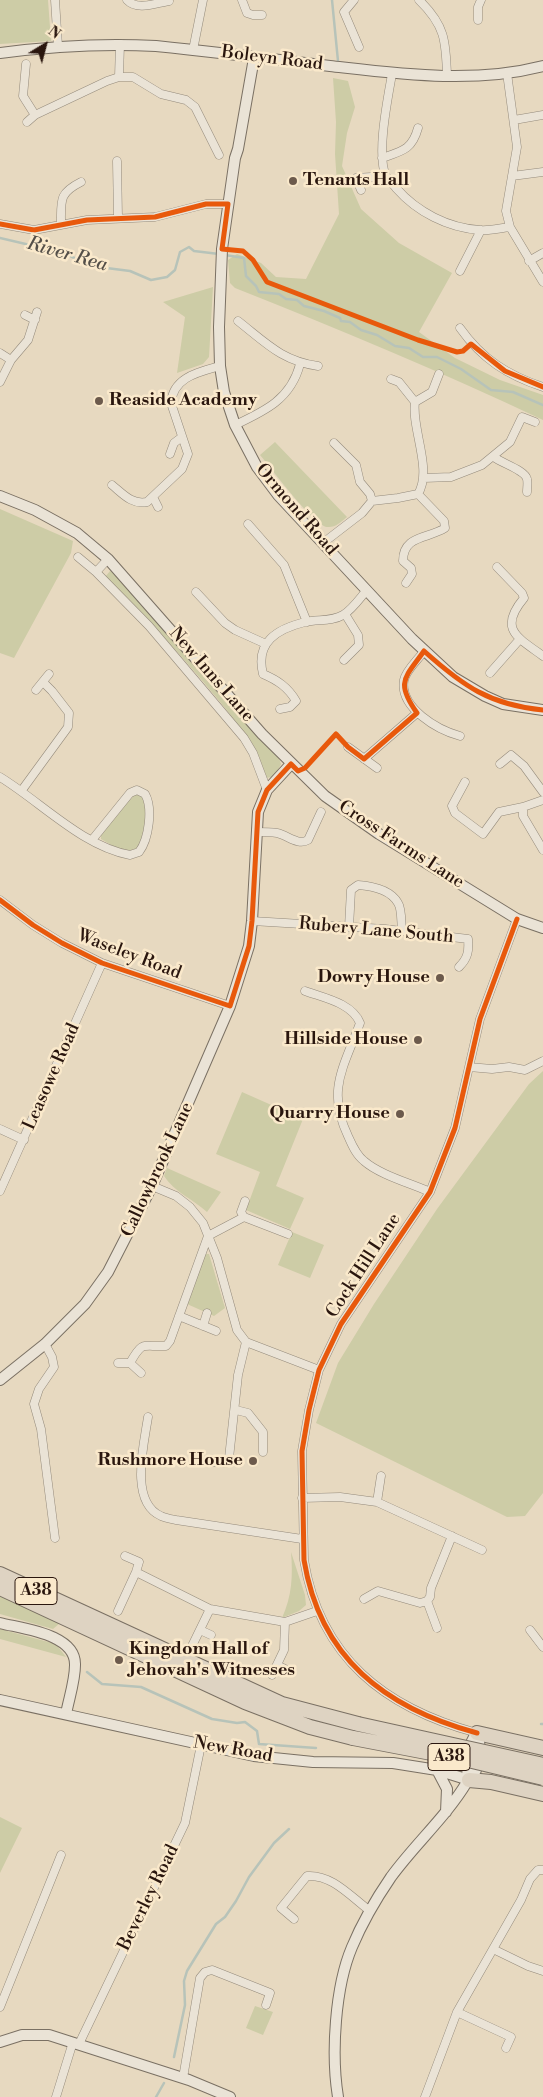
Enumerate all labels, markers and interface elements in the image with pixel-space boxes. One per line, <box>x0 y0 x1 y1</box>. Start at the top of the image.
north arrow <box>20 20 70 70</box>
text: N <box>44 22 64 44</box>
street label: Boleyn Road <box>220 42 324 76</box>
place label: Tenants Hall <box>303 170 409 192</box>
marker: Tenants Hall <box>287 175 299 187</box>
water label: River Rea <box>24 233 110 277</box>
place label: Reaside Academy <box>109 390 257 412</box>
marker: Reaside Academy <box>93 395 105 407</box>
street label: Ormond Road <box>250 460 342 560</box>
street label: New Inns Lane <box>164 623 258 727</box>
street label: Cross Farms Lane <box>334 796 468 894</box>
street label: Rubery Lane South <box>298 913 454 949</box>
street label: Waseley Road <box>74 925 184 985</box>
place label: Dowry House <box>317 967 430 989</box>
marker: Dowry House <box>434 972 446 984</box>
street label: Leasowe Road <box>19 1020 85 1134</box>
place label: Hillside House <box>284 1029 408 1051</box>
marker: Hillside House <box>412 1034 424 1046</box>
street label: Callowbrook Lane <box>117 1099 199 1241</box>
place label: Quarry House <box>270 1103 390 1125</box>
marker: Quarry House <box>394 1108 406 1120</box>
street label: Cock Hill Lane <box>322 1210 406 1322</box>
place label: Rushmore House <box>97 1450 243 1472</box>
marker: Rushmore House <box>247 1455 259 1467</box>
road number: A38 <box>15 1578 57 1604</box>
place label: Kingdom Hall of Jehovah's Witnesses <box>129 1639 295 1682</box>
marker: Kingdom Hall of Jehovah's Witnesses <box>113 1654 125 1666</box>
street label: New Road <box>192 1732 274 1768</box>
road number: A38 <box>428 1744 470 1770</box>
street label: Beverley Road <box>114 1841 184 1955</box>

